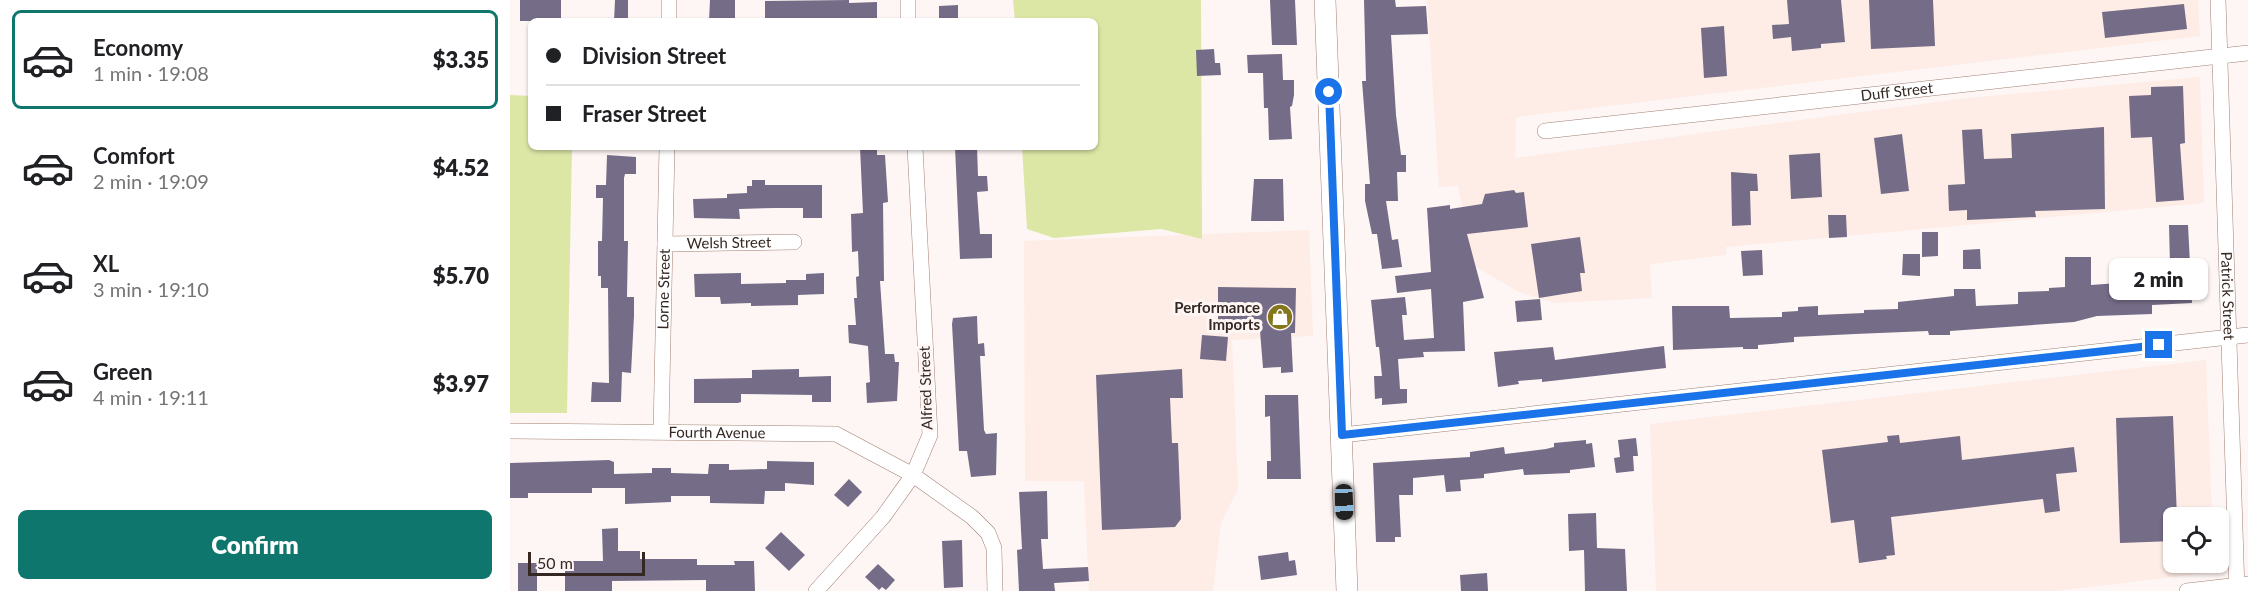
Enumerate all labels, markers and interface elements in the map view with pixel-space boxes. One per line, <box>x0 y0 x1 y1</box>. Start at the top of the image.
icon: car <box>21 33 75 87</box>
text: Economy <box>93 34 183 61</box>
text: Division Street <box>582 42 726 69</box>
text: $3.35 <box>433 46 489 73</box>
text: 1 min · 19:08 <box>93 61 209 85</box>
route start <box>1315 78 1342 105</box>
street label: Duff Street <box>1860 78 1934 104</box>
text: Fraser Street <box>582 100 707 127</box>
icon: car <box>21 141 75 195</box>
text: Comfort <box>93 142 175 169</box>
text: $4.52 <box>433 154 489 181</box>
text: 2 min · 19:09 <box>93 169 209 193</box>
street label: Welsh Street <box>687 232 772 252</box>
street label: Lorne Street <box>653 248 673 330</box>
icon: car <box>21 249 75 303</box>
text: XL <box>93 250 119 277</box>
street label: Patrick Street <box>2218 251 2239 341</box>
callout: 2 min <box>2110 258 2208 300</box>
text: $5.70 <box>433 262 489 289</box>
text: 2 min <box>2134 267 2183 291</box>
text: 3 min · 19:10 <box>93 277 209 301</box>
place label: Performance Imports <box>1174 298 1260 333</box>
shop icon: Performance Imports <box>1265 302 1295 332</box>
route end <box>2145 331 2172 358</box>
street label: Alfred Street <box>915 345 935 430</box>
icon: car <box>21 357 75 411</box>
text: Green <box>93 358 153 385</box>
text: $3.97 <box>433 370 489 397</box>
text: 4 min · 19:11 <box>93 385 209 409</box>
street label: Fourth Avenue <box>668 422 766 441</box>
car <box>1334 484 1354 520</box>
map controls <box>2163 507 2229 573</box>
button: locate <box>2163 507 2229 573</box>
button: Confirm <box>18 510 492 579</box>
scale bar <box>528 549 645 576</box>
text: 50 m <box>537 553 573 572</box>

